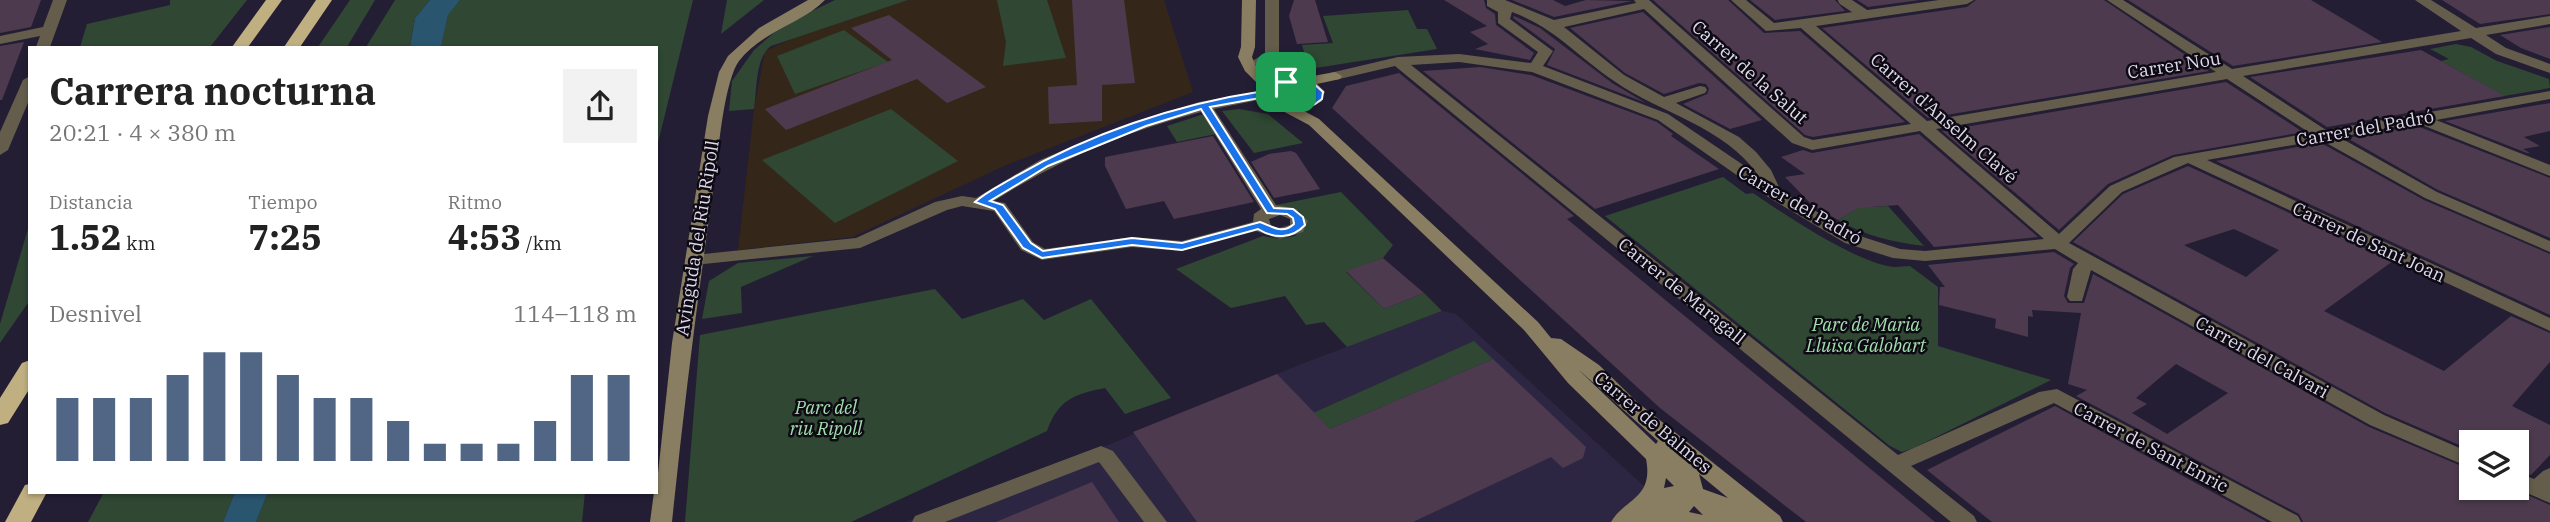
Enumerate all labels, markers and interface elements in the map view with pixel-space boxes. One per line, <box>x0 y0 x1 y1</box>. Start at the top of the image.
street label: Carrer de la Salut <box>1687 15 1813 129</box>
street label: Carrer Nou <box>2126 46 2222 84</box>
street label: Carrer d'Anselm Clavé <box>1866 48 2022 188</box>
pin <box>1256 52 1316 112</box>
icon: arrive <box>1267 63 1305 101</box>
text: Carrera nocturna <box>49 66 376 115</box>
button: share <box>563 69 637 143</box>
street label: Carrer del Padró <box>2294 105 2436 151</box>
text: 20:21 · 4 × 380 m <box>49 117 236 147</box>
street label: Avinguda del Riu Ripoll <box>670 139 724 337</box>
street label: Carrer del Padró <box>1734 160 1866 250</box>
text: Distancia <box>49 190 133 214</box>
text: Tiempo <box>248 190 318 214</box>
text: Ritmo <box>448 190 502 214</box>
street label: Carrer de Sant Joan <box>2289 197 2449 287</box>
text: 1.52 <box>49 214 122 260</box>
text: 7:25 <box>248 214 322 260</box>
text: 4:53 <box>448 214 521 260</box>
text: km <box>122 231 156 255</box>
text: /km <box>521 231 562 255</box>
street label: Carrer de Maragall <box>1614 233 1750 349</box>
text: Desnivel <box>49 298 142 328</box>
text: 114–118 m <box>513 298 637 328</box>
street label: Carrer del Calvari <box>2191 311 2333 403</box>
park label: Parc de Maria Lluïsa Galobart <box>1805 313 1927 357</box>
street label: Carrer de Balmes <box>1589 366 1717 478</box>
park label: Parc del riu Ripoll <box>790 396 863 440</box>
street label: Carrer de Sant Enric <box>2070 396 2232 498</box>
map controls <box>2459 430 2529 500</box>
button: layers <box>2459 430 2529 500</box>

